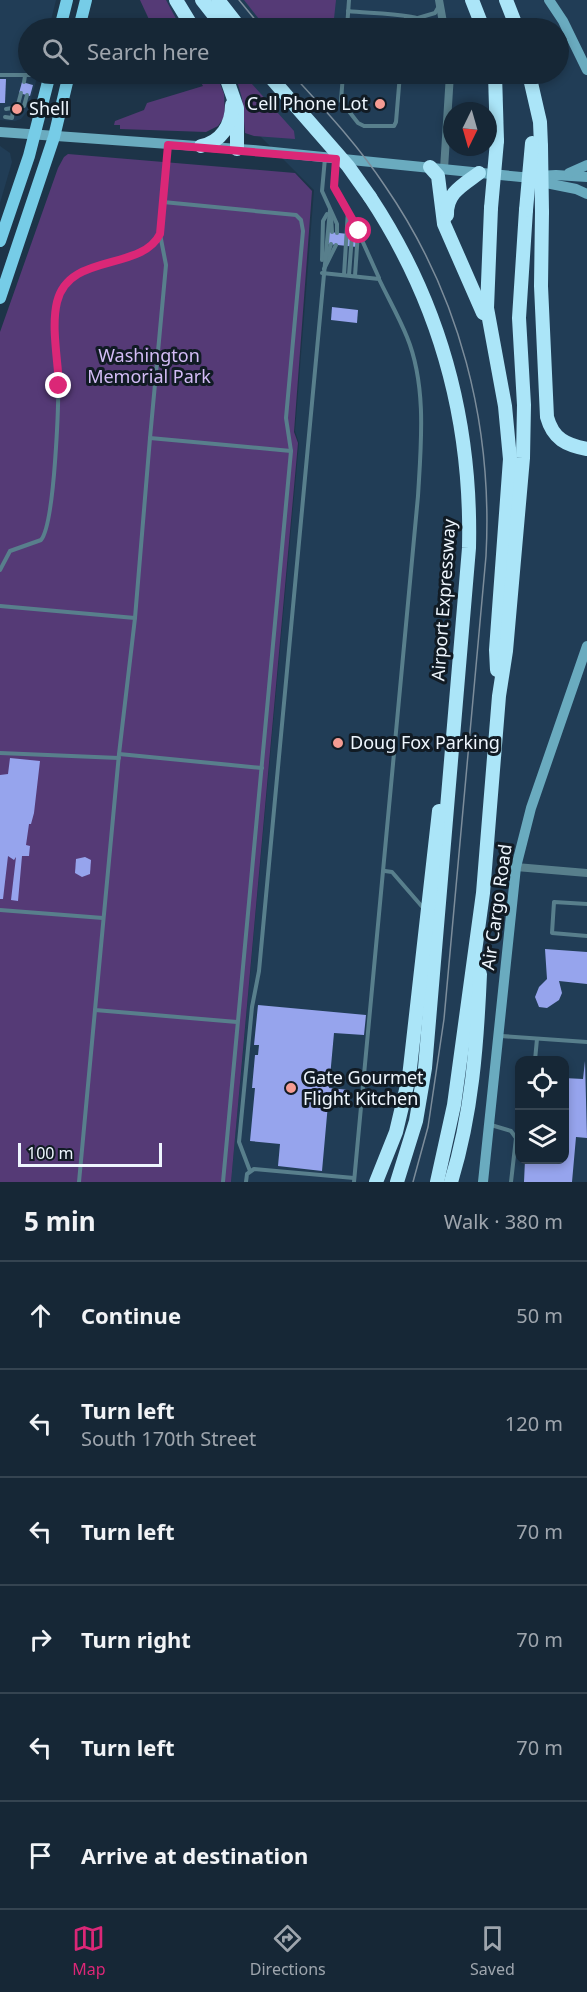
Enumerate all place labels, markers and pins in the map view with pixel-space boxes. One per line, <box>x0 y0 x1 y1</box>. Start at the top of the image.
place label: Cell Phone Lot <box>247 91 368 115</box>
place label: Shell <box>29 96 69 120</box>
marker: Cell Phone Lot <box>373 97 387 111</box>
marker: Shell <box>10 102 24 116</box>
place label: Doug Fox Parking <box>350 730 500 754</box>
marker: Doug Fox Parking <box>331 736 345 750</box>
place label: Gate Gourmet Flight Kitchen <box>303 1065 424 1110</box>
marker: Gate Gourmet Flight Kitchen <box>284 1081 298 1095</box>

